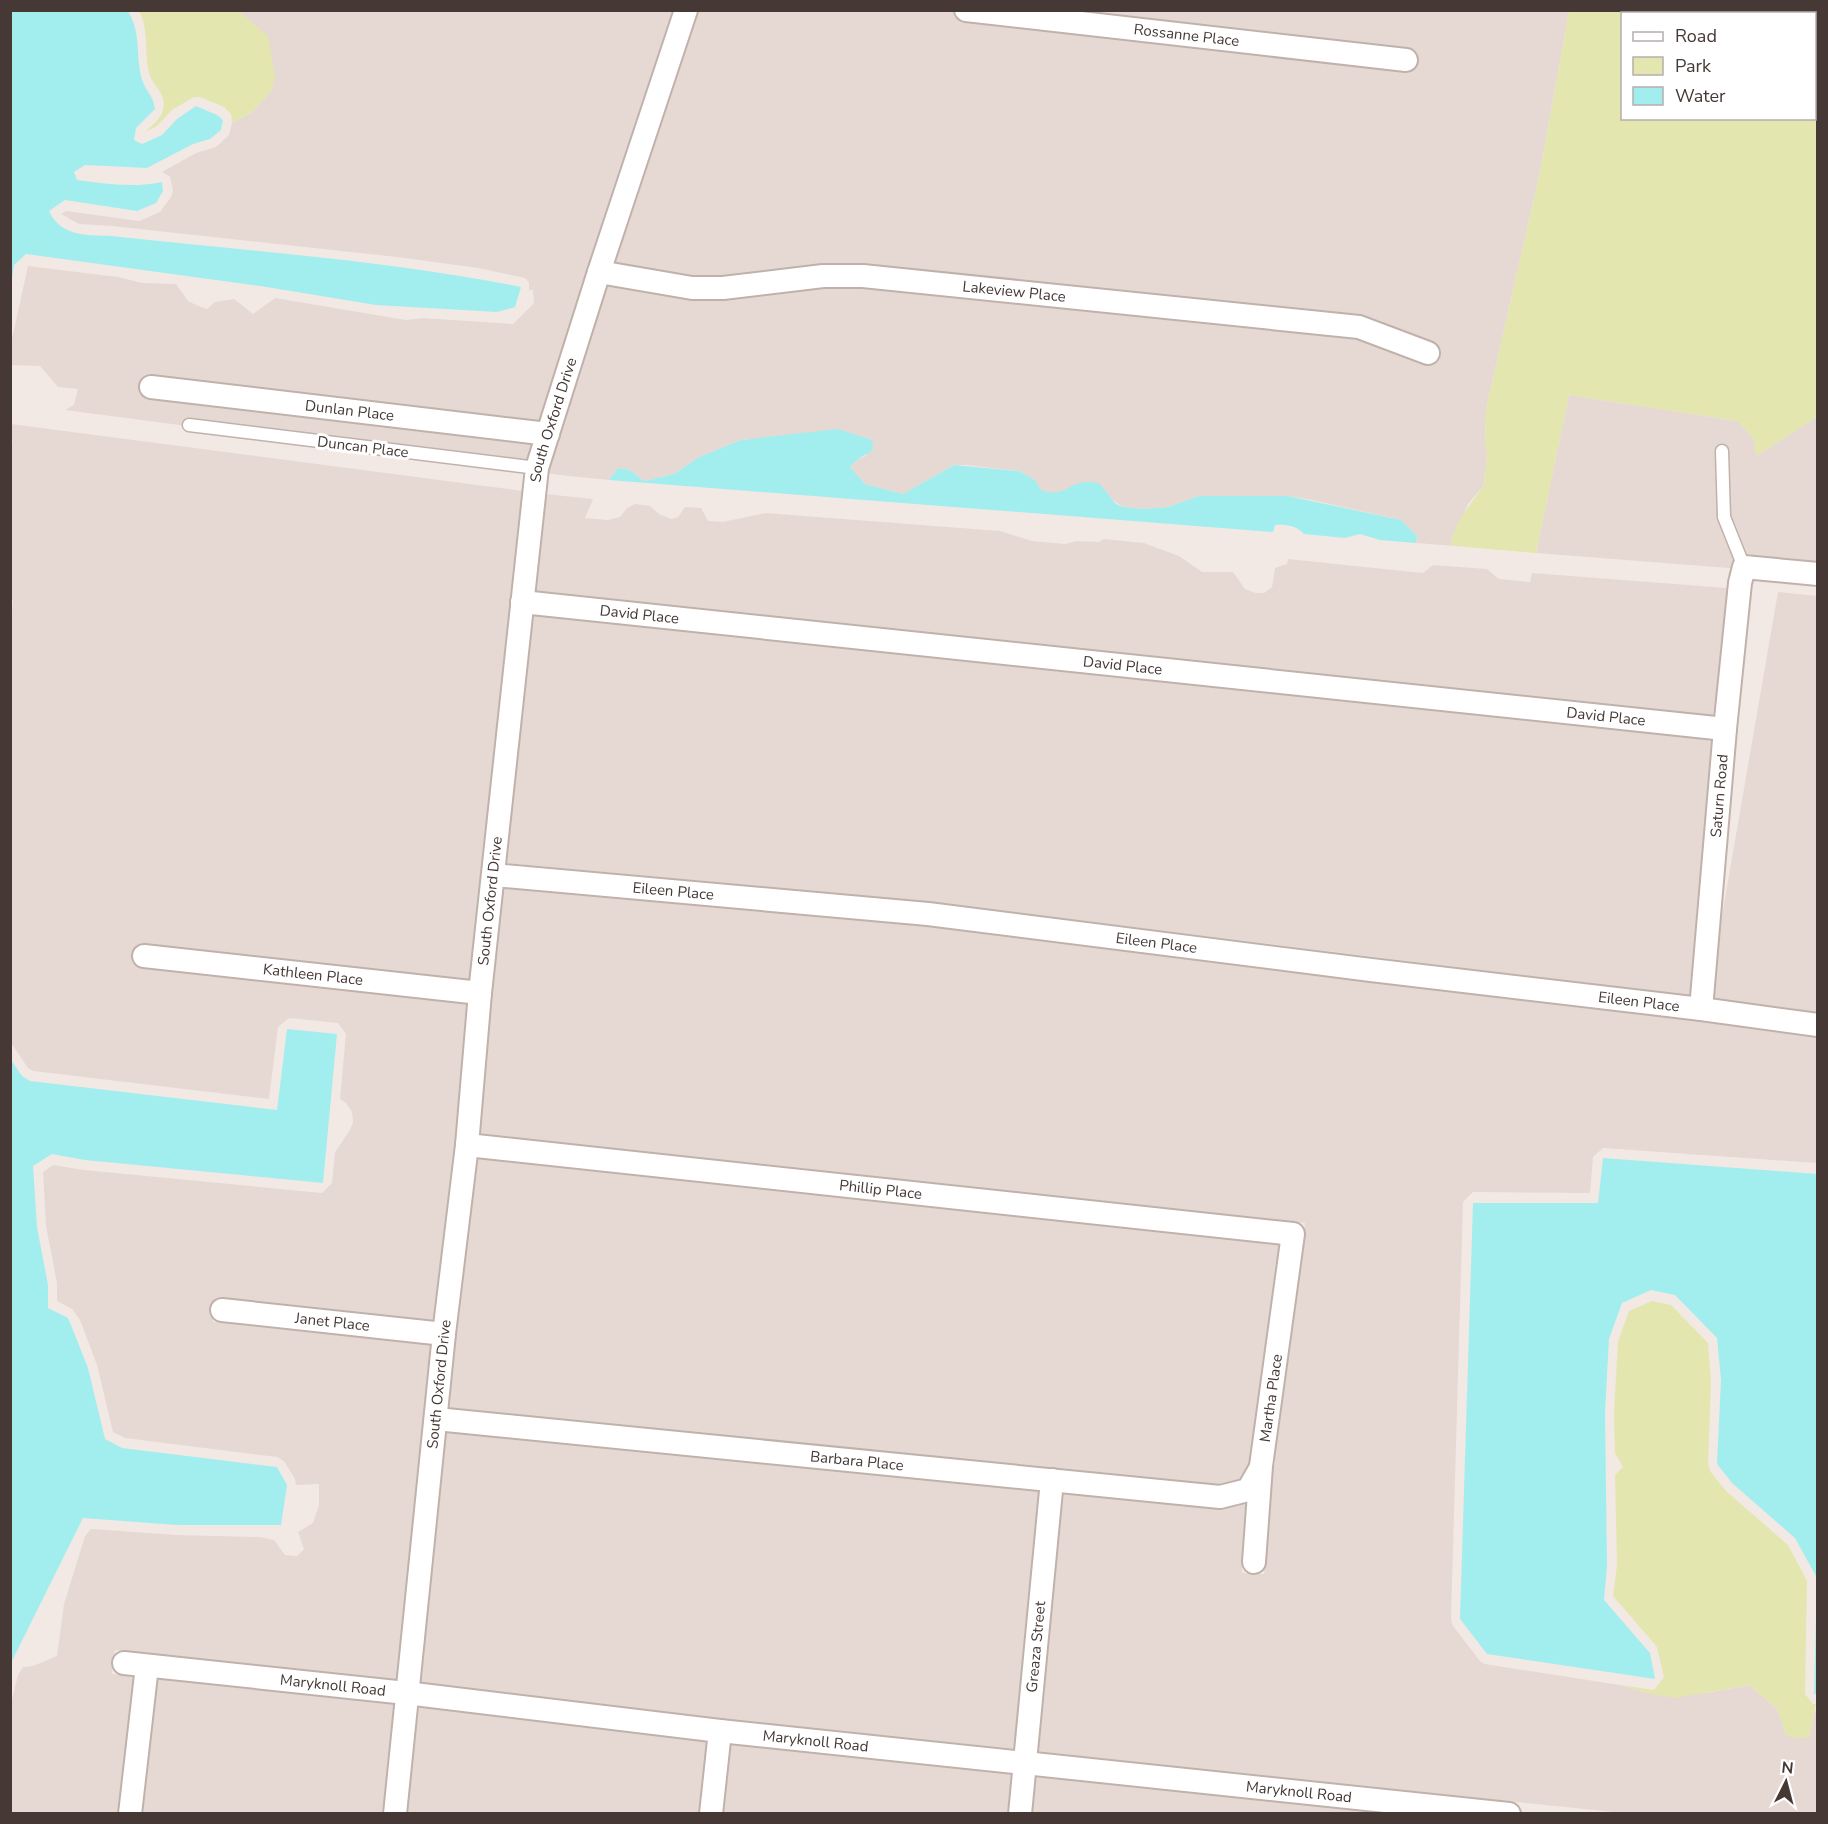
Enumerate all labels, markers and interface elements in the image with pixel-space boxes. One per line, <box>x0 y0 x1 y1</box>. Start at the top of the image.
legend <box>1621 12 1816 120</box>
street label: Rossanne Place <box>1133 19 1240 51</box>
text: Road <box>1675 24 1717 48</box>
text: Park <box>1675 54 1712 78</box>
text: Water <box>1675 84 1726 108</box>
street label: Lakeview Place <box>962 276 1067 307</box>
street label: South Oxford Drive <box>526 355 581 483</box>
street label: Dunlan Place <box>304 395 395 426</box>
street label: Duncan Place <box>316 431 410 463</box>
street label: David Place <box>599 600 680 629</box>
street label: David Place <box>1082 651 1163 680</box>
street label: David Place <box>1565 702 1647 731</box>
street label: Saturn Road <box>1706 753 1733 838</box>
street label: South Oxford Drive <box>473 835 507 967</box>
street label: Eileen Place <box>632 877 715 905</box>
street label: Eileen Place <box>1115 928 1198 958</box>
street label: Kathleen Place <box>262 959 364 990</box>
street label: Eileen Place <box>1597 987 1681 1016</box>
street label: Phillip Place <box>838 1175 923 1204</box>
street label: Janet Place <box>293 1308 371 1336</box>
street label: South Oxford Drive <box>422 1319 456 1450</box>
street label: Martha Place <box>1255 1353 1287 1443</box>
street label: Barbara Place <box>809 1446 905 1475</box>
street label: Greaza Street <box>1022 1599 1050 1693</box>
street label: Maryknoll Road <box>279 1670 387 1701</box>
street label: Maryknoll Road <box>762 1726 870 1757</box>
north arrow <box>1756 1752 1816 1812</box>
text: N <box>1780 1757 1795 1780</box>
street label: Maryknoll Road <box>1245 1776 1353 1807</box>

